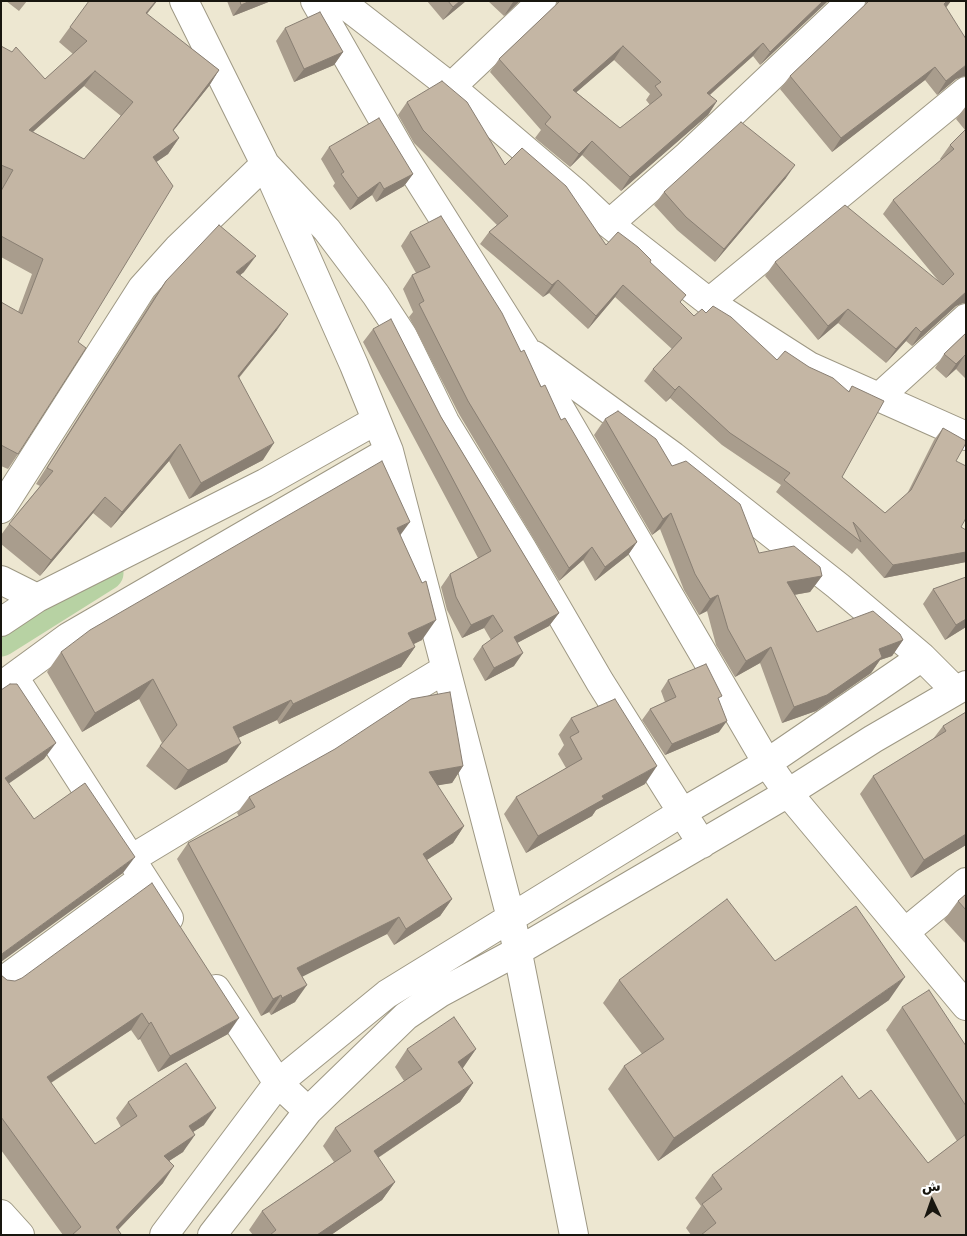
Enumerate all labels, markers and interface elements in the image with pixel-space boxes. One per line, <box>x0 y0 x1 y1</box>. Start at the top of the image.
north arrow <box>907 1176 957 1226</box>
text: ش <box>921 1178 941 1195</box>

